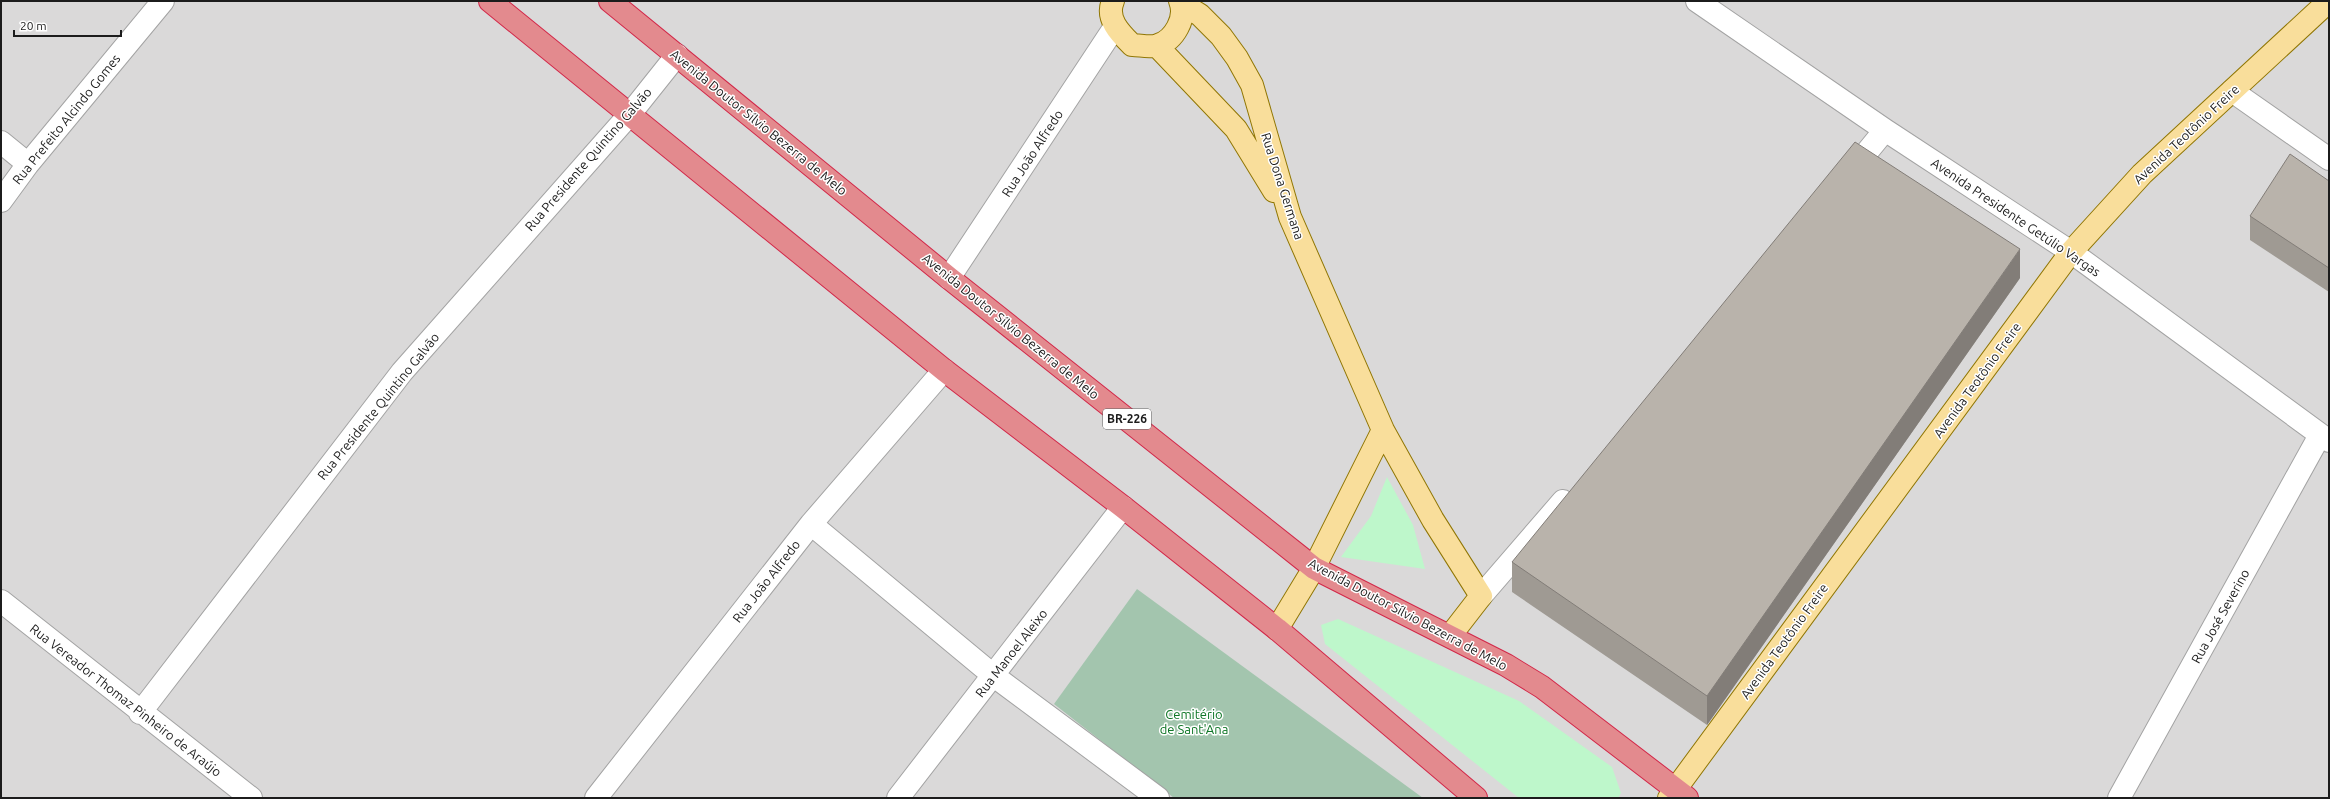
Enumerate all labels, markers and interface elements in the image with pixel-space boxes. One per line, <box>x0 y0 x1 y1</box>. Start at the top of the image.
scale bar <box>14 12 121 38</box>
text: 20 m <box>20 19 47 32</box>
street label: Avenida Doutor Sílvio Bezerra de Melo <box>668 46 850 198</box>
street label: Rua Prefeito Alcindo Gomes <box>9 51 123 187</box>
street label: Avenida Teotônio Freire <box>2130 82 2242 186</box>
street label: Rua Presidente Quintino Galvão <box>522 85 655 234</box>
street label: Rua João Alfredo <box>999 107 1065 199</box>
street label: Rua Dona Germana <box>1259 131 1307 241</box>
street label: Avenida Presidente Getúlio Vargas <box>1929 155 2103 279</box>
street label: Avenida Doutor Sílvio Bezerra de Melo <box>920 250 1102 402</box>
street label: Avenida Teotônio Freire <box>1931 320 2023 440</box>
street label: Rua Presidente Quintino Galvão <box>314 330 442 483</box>
road number: BR-226 <box>1103 409 1151 429</box>
street label: Rua João Alfredo <box>730 537 802 625</box>
street label: Avenida Doutor Sílvio Bezerra de Melo <box>1306 555 1510 673</box>
street label: Rua José Severino <box>2188 566 2252 666</box>
street label: Avenida Teotônio Freire <box>1738 581 1830 701</box>
street label: Rua Manoel Aleixo <box>972 606 1050 700</box>
street label: Rua Vereador Thomaz Pinheiro de Araújo <box>28 621 224 779</box>
park label: Cemitério de Sant'Ana <box>1160 707 1228 736</box>

